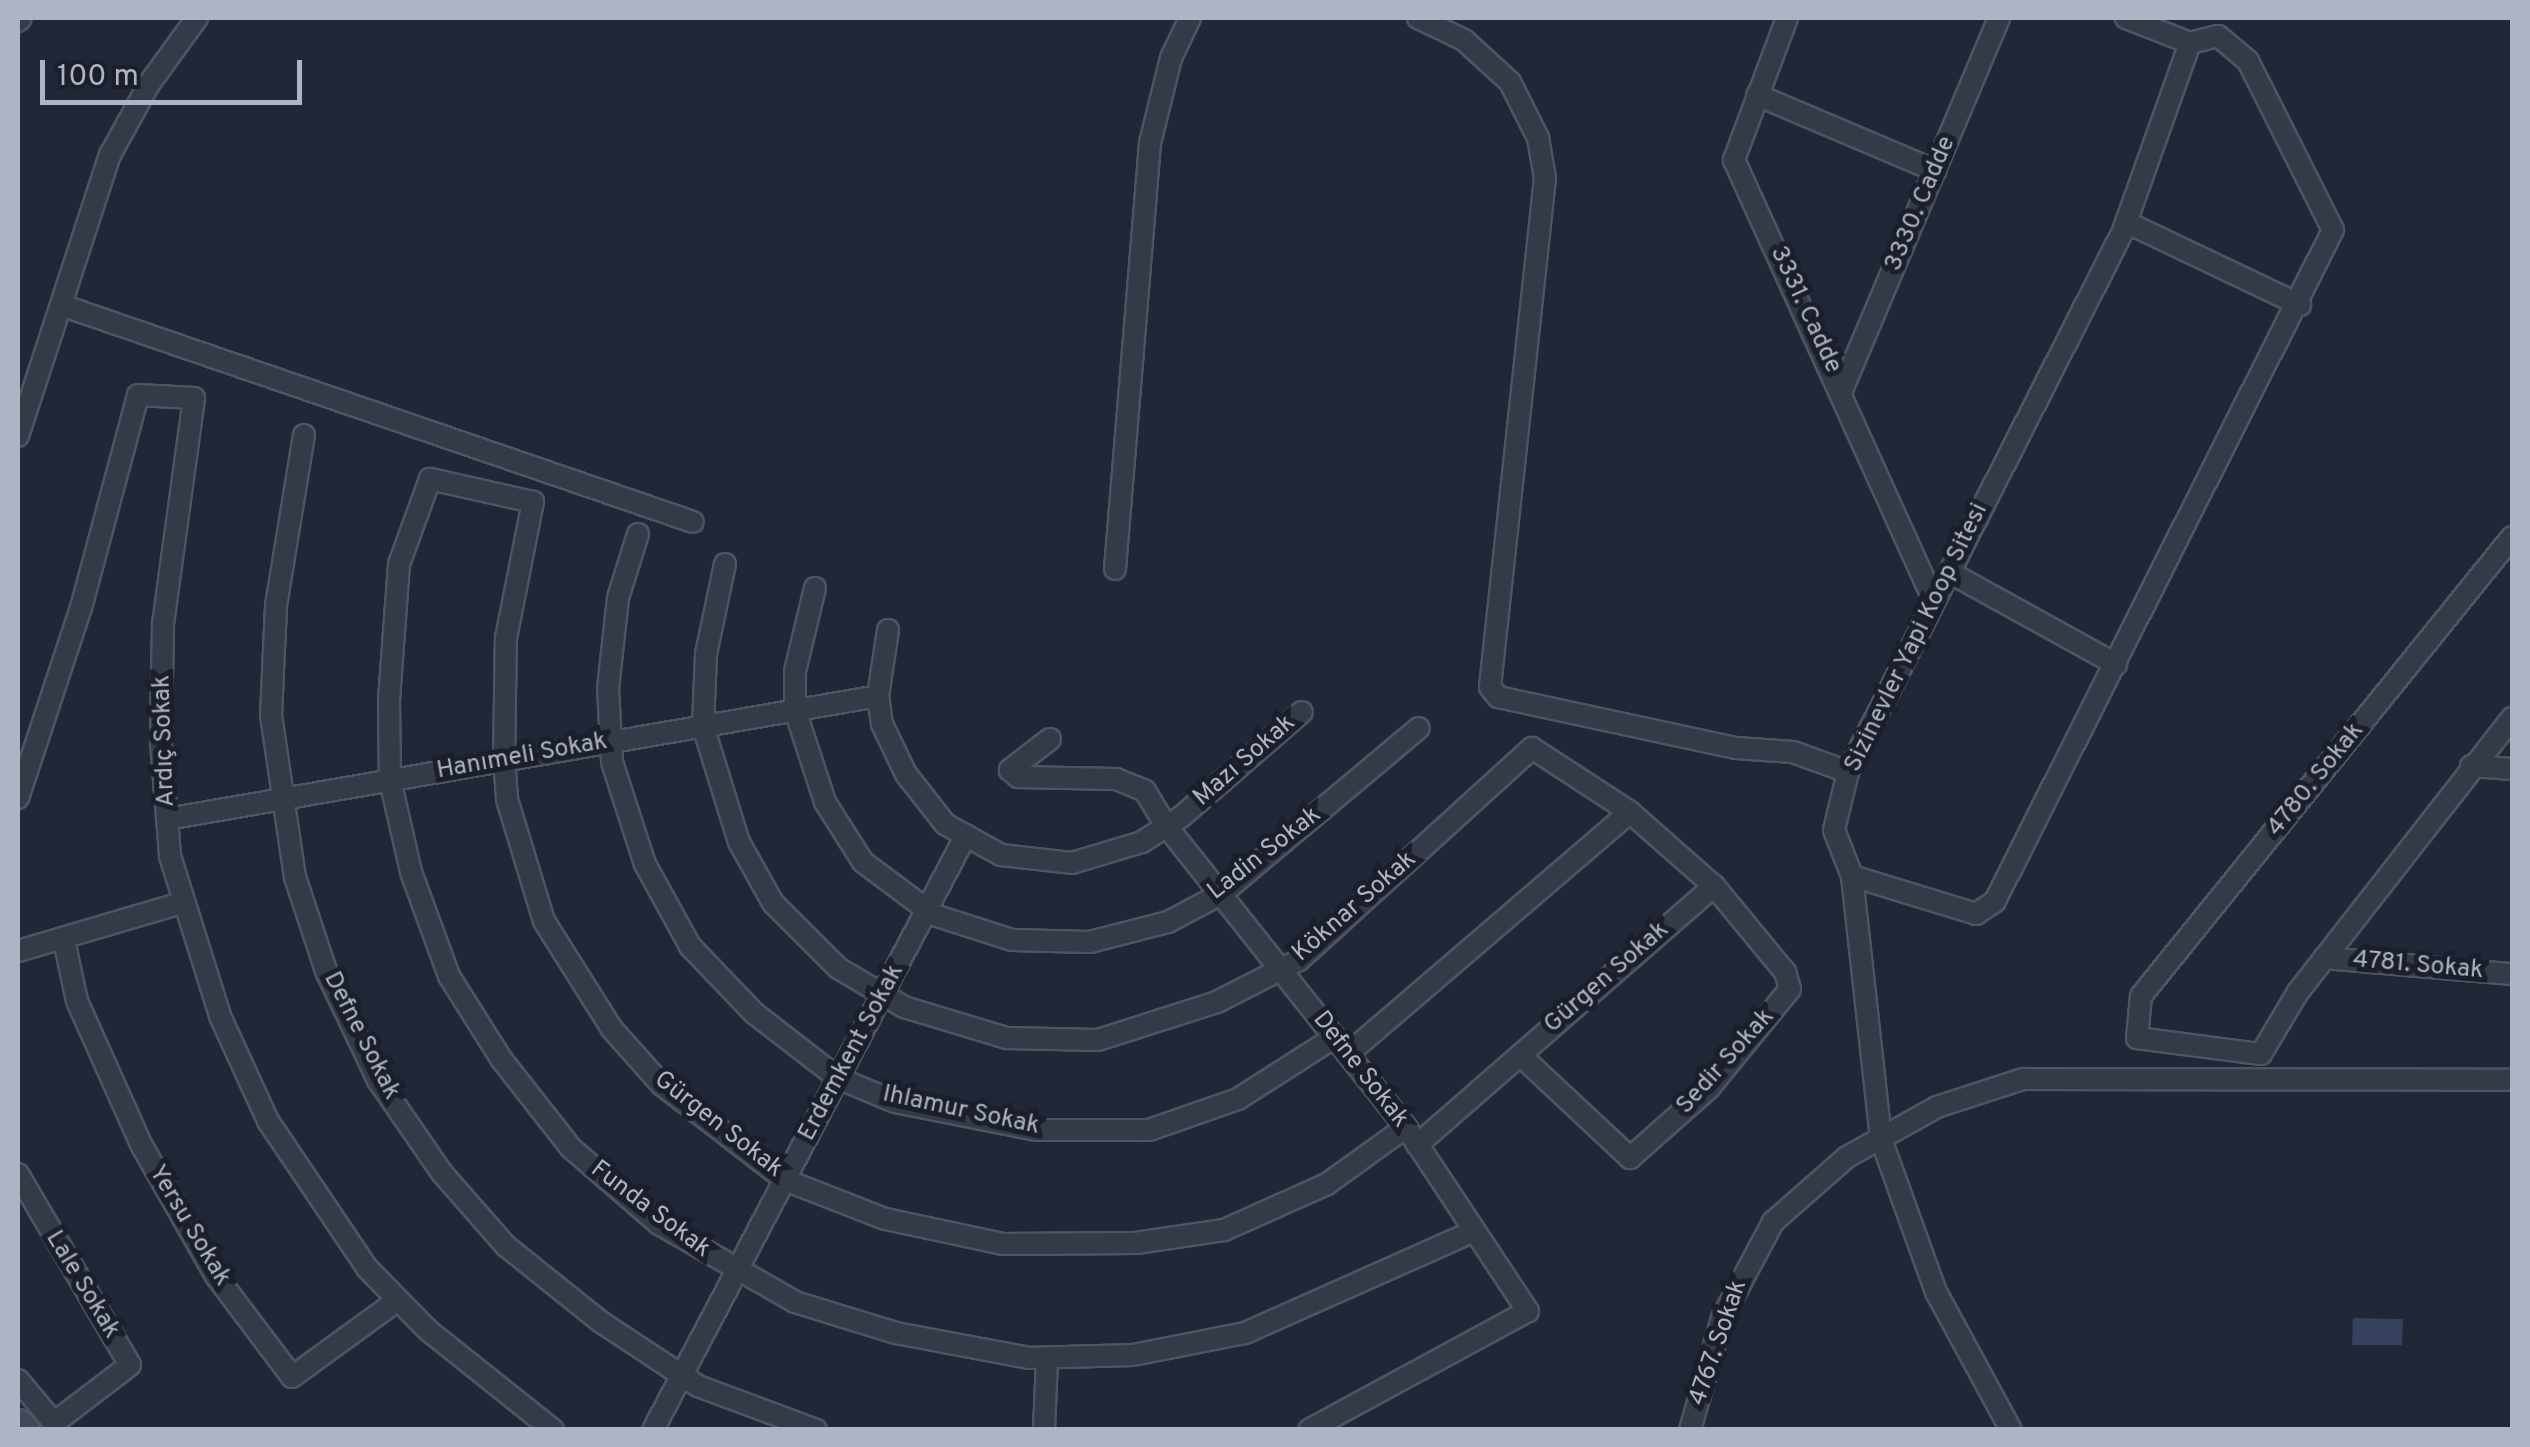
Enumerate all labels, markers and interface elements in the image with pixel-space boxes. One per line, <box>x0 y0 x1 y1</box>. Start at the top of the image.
scale bar <box>45 40 308 102</box>
text: 100 m <box>57 59 139 96</box>
street label: 3330. Cadde <box>1879 132 1963 276</box>
street label: 3331. Cadde <box>1762 242 1848 378</box>
street label: Sizinevler Yapi Koop Sitesi <box>1839 498 1995 778</box>
street label: Ardıç Sokak <box>148 674 182 808</box>
street label: Mazı Sokak <box>1188 709 1302 813</box>
street label: 4780. Sokak <box>2261 717 2371 843</box>
street label: Hanımeli Sokak <box>434 727 610 787</box>
street label: Ladin Sokak <box>1202 800 1328 908</box>
street label: Köknar Sokak <box>1287 845 1423 969</box>
street label: Gürgen Sokak <box>1538 916 1676 1040</box>
street label: 4781. Sokak <box>2351 945 2485 987</box>
street label: Erdemkent Sokak <box>793 960 911 1146</box>
street label: Defne Sokak <box>316 967 406 1105</box>
street label: Sedir Sokak <box>1671 1003 1781 1121</box>
street label: Defne Sokak <box>1305 1006 1415 1134</box>
street label: Gürgen Sokak <box>647 1065 789 1185</box>
street label: Ihlamur Sokak <box>880 1080 1042 1142</box>
street label: Funda Sokak <box>584 1155 716 1265</box>
street label: Yersu Sokak <box>141 1160 237 1292</box>
street label: Lale Sokak <box>38 1226 126 1344</box>
street label: 4767. Sokak <box>1683 1276 1755 1410</box>

